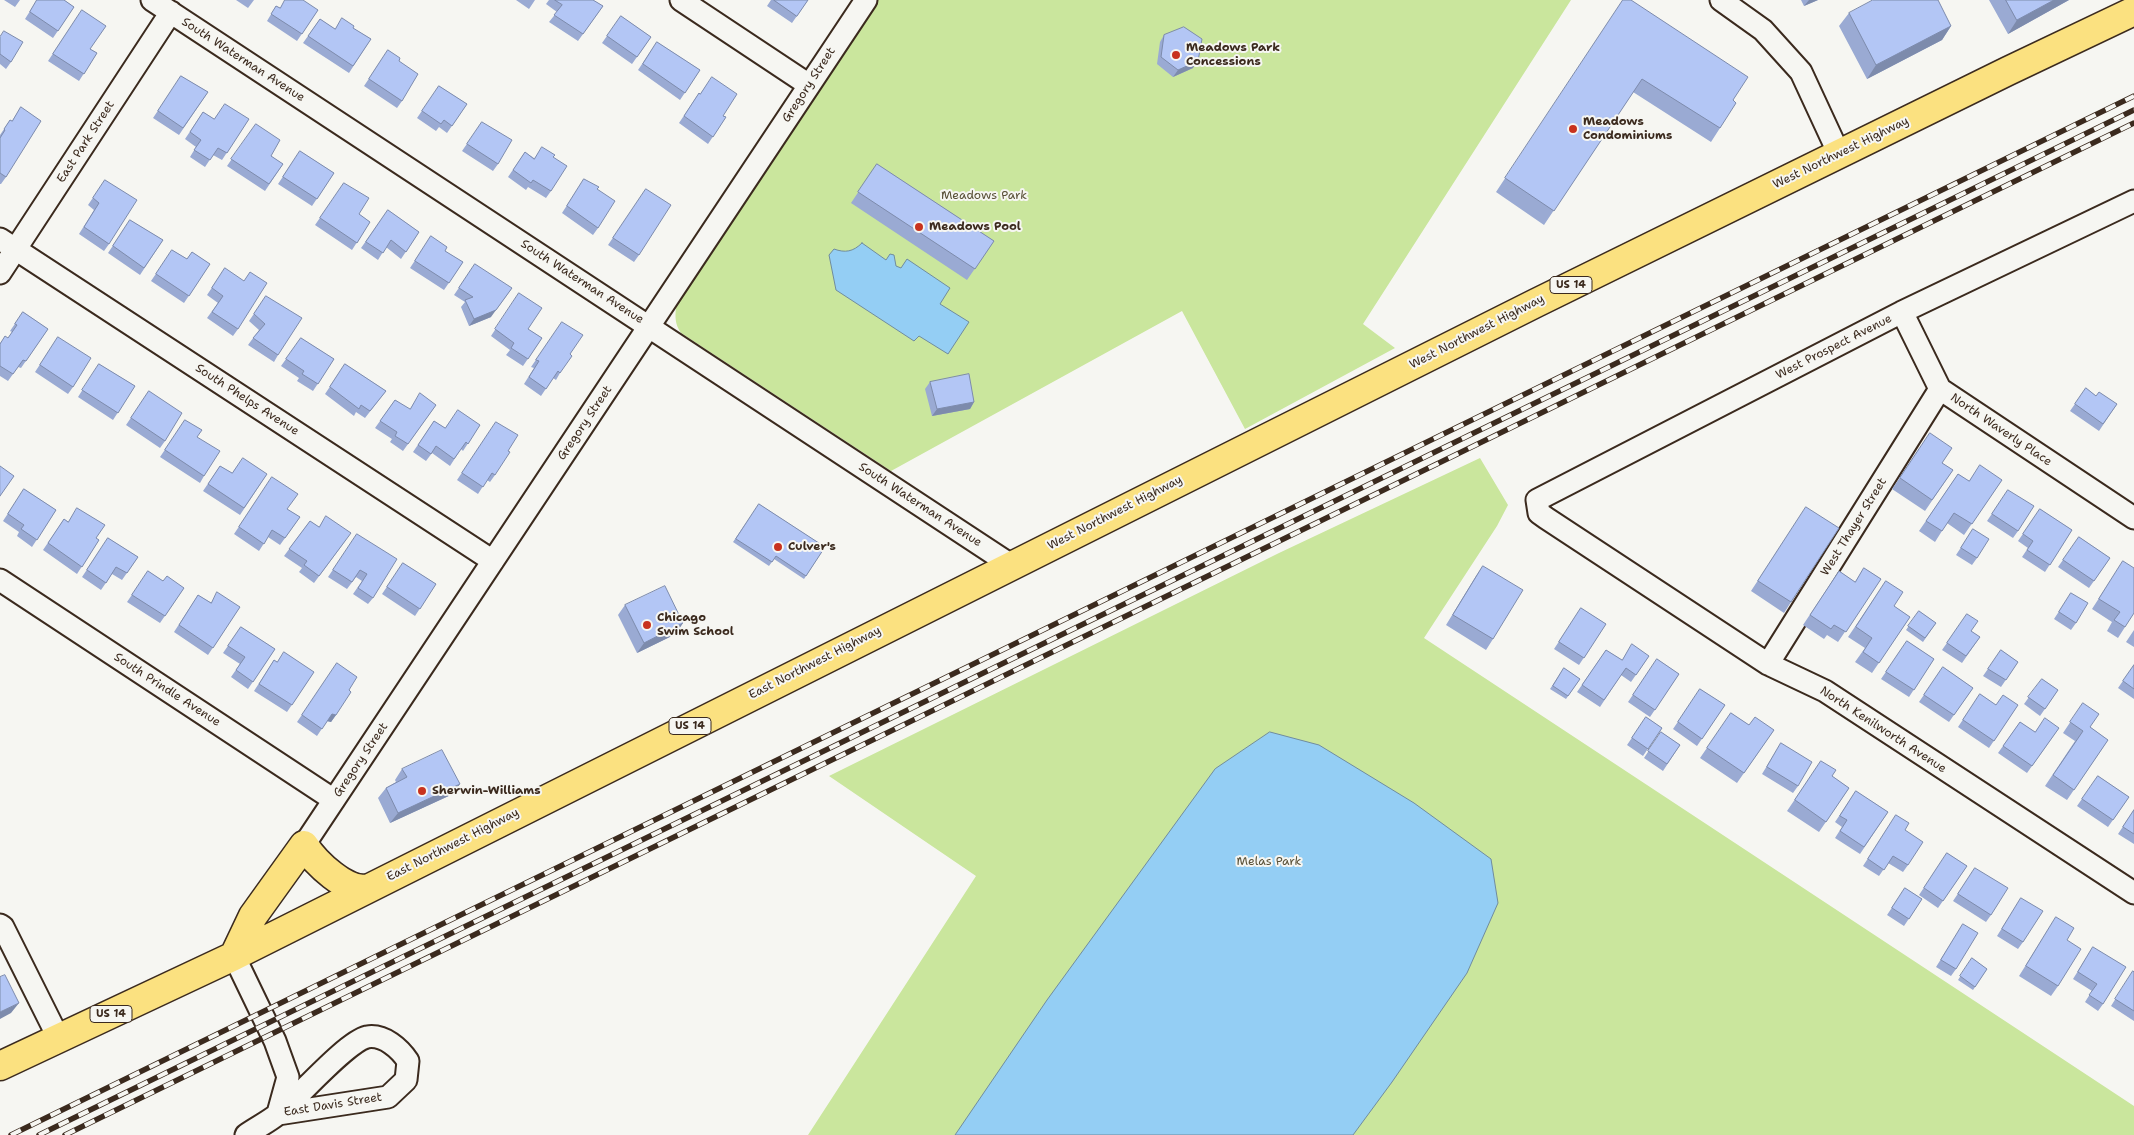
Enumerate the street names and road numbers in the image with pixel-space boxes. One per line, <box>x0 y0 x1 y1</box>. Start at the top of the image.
street label: South Waterman Avenue <box>179 15 307 105</box>
street label: Gregory Street <box>779 45 839 125</box>
street label: East Park Street <box>54 98 118 186</box>
street label: West Northwest Highway <box>1771 114 1911 192</box>
street label: South Waterman Avenue <box>518 237 646 327</box>
road number: US 14 <box>1550 276 1592 294</box>
street label: West Northwest Highway <box>1407 292 1547 372</box>
street label: West Prospect Avenue <box>1774 311 1894 383</box>
street label: South Phelps Avenue <box>192 361 302 439</box>
street label: Gregory Street <box>555 383 615 463</box>
street label: North Waverly Place <box>1948 391 2054 469</box>
street label: South Waterman Avenue <box>856 460 984 550</box>
street label: West Northwest Highway <box>1045 473 1185 553</box>
street label: West Thayer Street <box>1818 475 1890 579</box>
street label: East Northwest Highway <box>747 623 883 703</box>
street label: South Prindle Avenue <box>111 650 223 730</box>
street label: North Kenilworth Avenue <box>1817 684 1949 776</box>
road number: US 14 <box>669 718 711 734</box>
street label: Gregory Street <box>331 720 391 800</box>
street label: East Northwest Highway <box>385 805 521 885</box>
road number: US 14 <box>90 1006 132 1022</box>
street label: East Davis Street <box>283 1090 383 1120</box>

